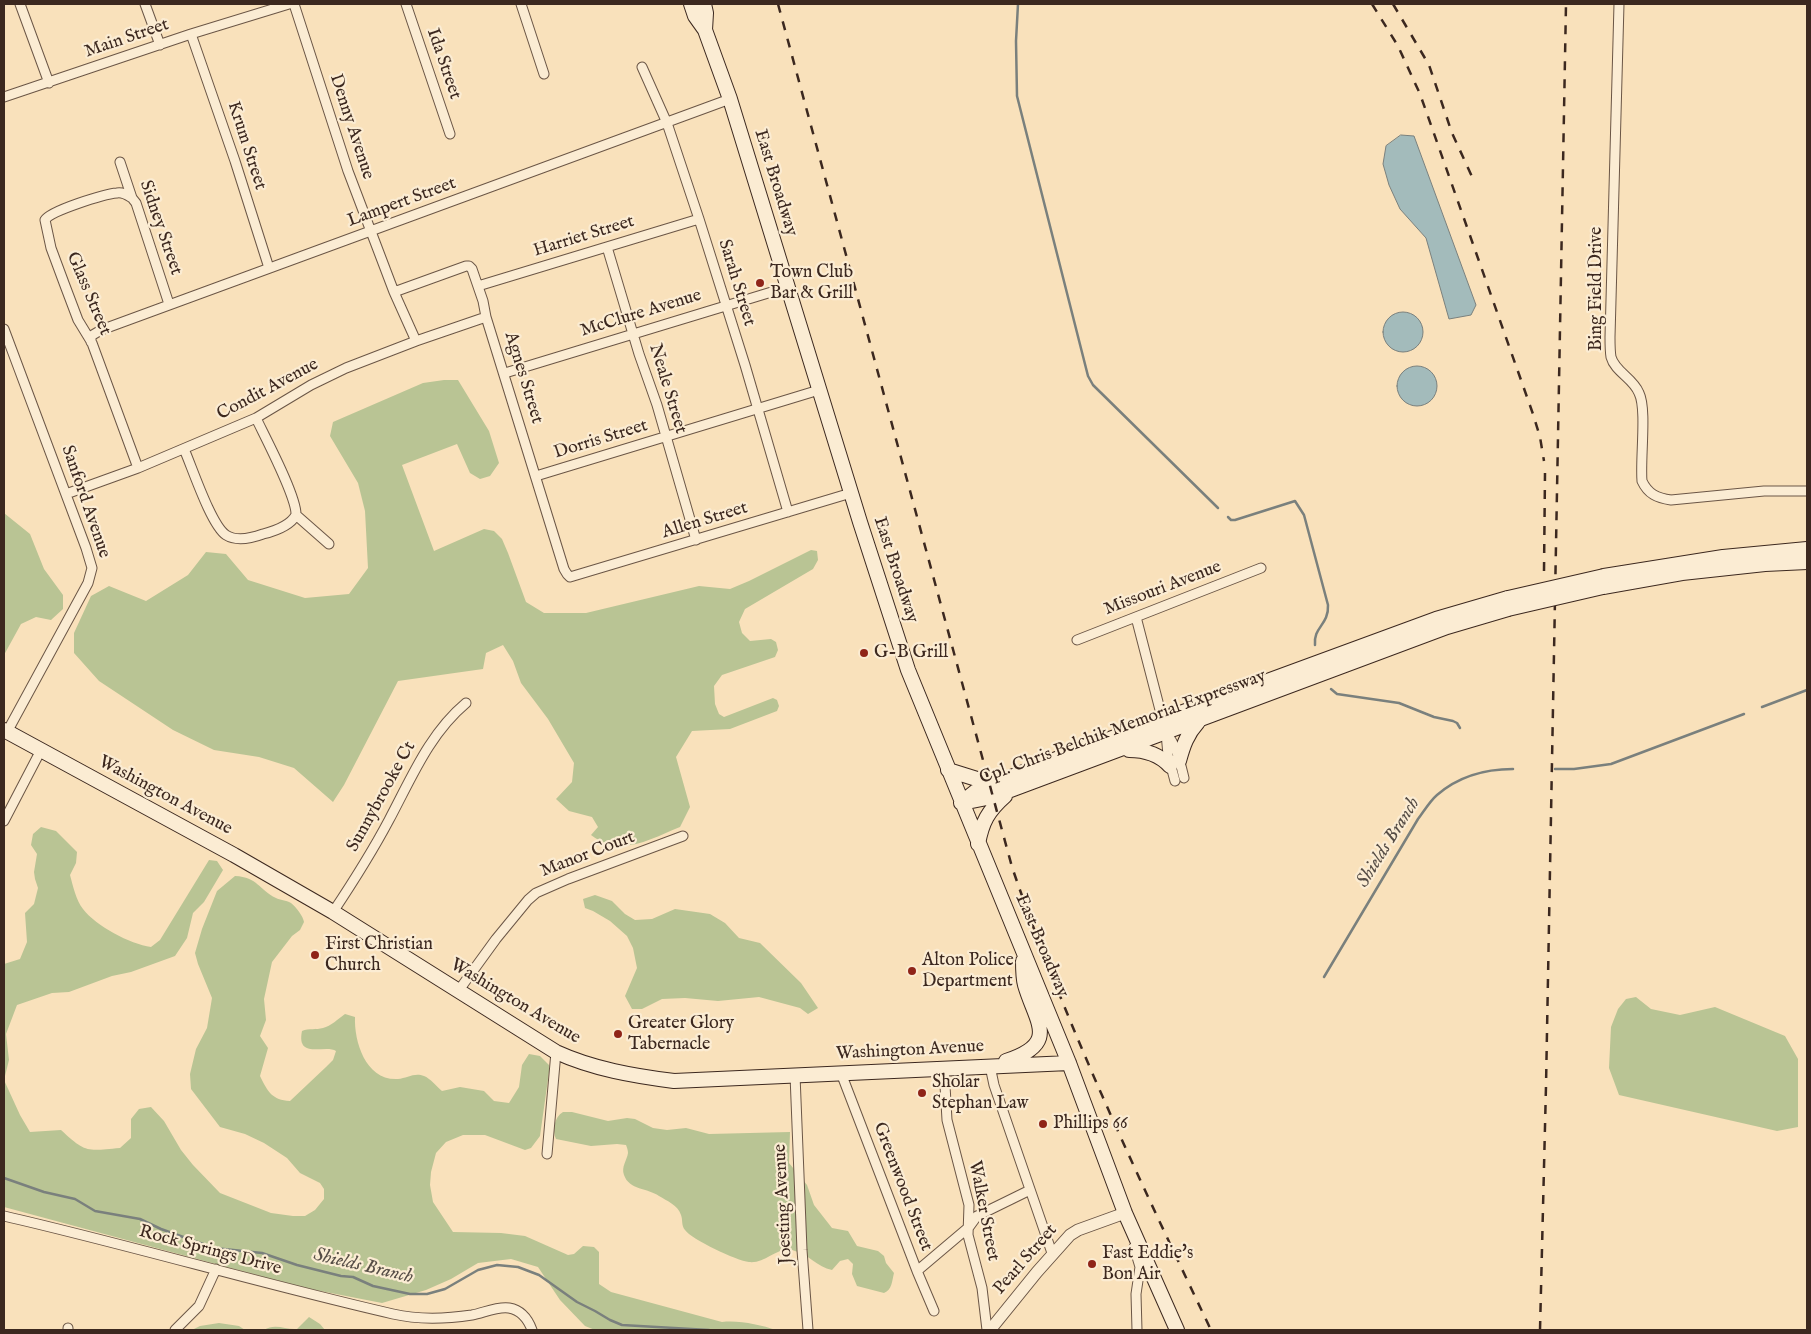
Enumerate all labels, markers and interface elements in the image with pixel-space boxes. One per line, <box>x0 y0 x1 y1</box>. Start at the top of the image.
street label: Main Street <box>82 15 172 63</box>
street label: Ida Street <box>421 26 465 102</box>
street label: Denny Avenue <box>324 72 378 182</box>
street label: Krum Street <box>222 99 270 193</box>
street label: East Broadway <box>749 127 801 239</box>
street label: Lampert Street <box>345 173 459 233</box>
street label: Sidney Street <box>134 178 186 278</box>
street label: Harriet Street <box>531 211 637 263</box>
street label: Bing Field Drive <box>1586 227 1608 351</box>
street label: Sarah Street <box>713 237 759 329</box>
street label: Glass Street <box>61 249 115 339</box>
place label: Town Club Bar & Grill <box>770 262 853 304</box>
marker: Town Club Bar & Grill <box>754 277 766 289</box>
street label: McClure Avenue <box>578 285 704 343</box>
street label: Agnes Street <box>499 330 547 426</box>
street label: Neale Street <box>643 341 691 437</box>
street label: Condit Avenue <box>214 354 322 426</box>
street label: Dorris Street <box>551 415 651 465</box>
street label: Sanford Avenue <box>56 443 114 561</box>
street label: Allen Street <box>660 498 750 544</box>
street label: East Broadway <box>868 514 922 626</box>
street label: Missouri Avenue <box>1101 557 1225 621</box>
place label: G-B Grill <box>874 642 948 664</box>
marker: G-B Grill <box>858 647 870 659</box>
street label: Cpl. Chris Belchik Memorial Expressway <box>977 666 1269 790</box>
street label: Sunnybrooke Ct <box>343 738 421 856</box>
street label: Washington Avenue <box>94 752 236 840</box>
water label: Shields Branch <box>1352 794 1426 892</box>
street label: Manor Court <box>538 827 638 883</box>
street label: East Broadway <box>1009 891 1073 1001</box>
place label: First Christian Church <box>325 934 433 976</box>
marker: First Christian Church <box>309 949 321 961</box>
place label: Alton Police Department <box>922 950 1014 992</box>
street label: Washington Avenue <box>446 955 584 1049</box>
marker: Alton Police Department <box>906 965 918 977</box>
place label: Greater Glory Tabernacle <box>628 1013 734 1056</box>
marker: Greater Glory Tabernacle <box>612 1028 624 1040</box>
street label: Washington Avenue <box>835 1036 985 1066</box>
place label: Sholar Stephan Law <box>932 1072 1028 1114</box>
marker: Sholar Stephan Law <box>916 1087 928 1099</box>
place label: Phillips 66 <box>1053 1113 1128 1135</box>
marker: Phillips 66 <box>1037 1118 1049 1130</box>
street label: Greenwood Street <box>868 1120 936 1254</box>
street label: Joesting Avenue <box>770 1143 798 1265</box>
street label: Walker Street <box>963 1159 1003 1263</box>
street label: Pearl Street <box>990 1220 1062 1300</box>
street label: Rock Springs Drive <box>136 1222 284 1280</box>
place label: Fast Eddie's Bon Air <box>1102 1243 1193 1286</box>
water label: Shields Branch <box>311 1244 415 1290</box>
marker: Fast Eddie's Bon Air <box>1086 1258 1098 1270</box>

